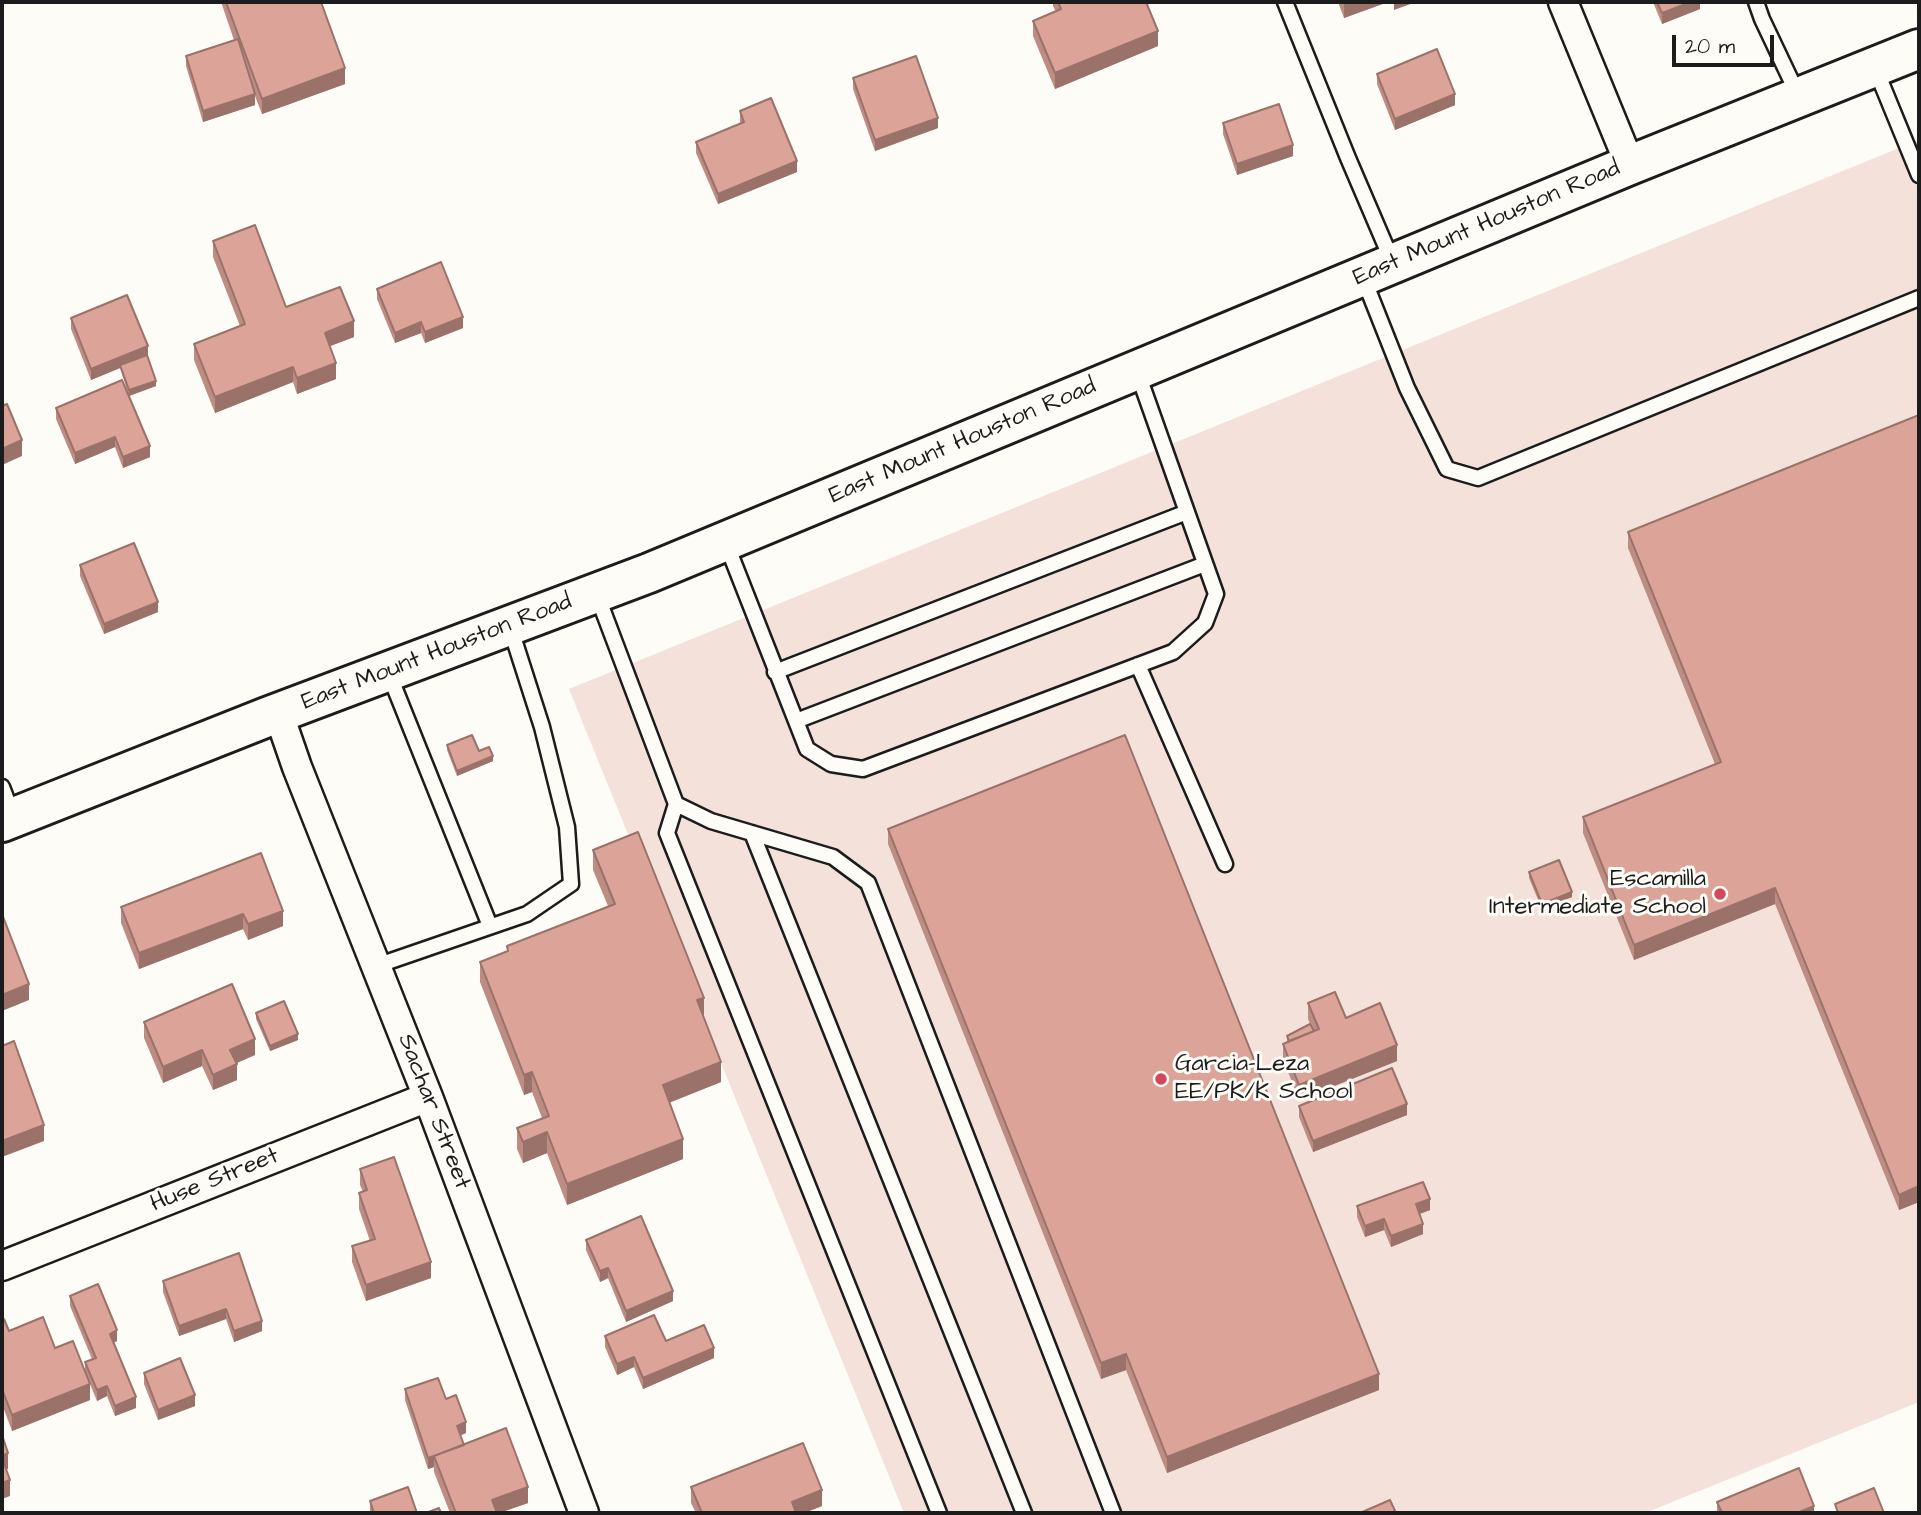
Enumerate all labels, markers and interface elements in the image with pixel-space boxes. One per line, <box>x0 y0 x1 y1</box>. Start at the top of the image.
scale bar <box>1676 21 1778 65</box>
text: 20 m <box>1685 32 1735 61</box>
street label: East Mount Houston Road <box>1349 155 1625 293</box>
street label: East Mount Houston Road <box>825 373 1101 511</box>
street label: East Mount Houston Road <box>298 588 576 718</box>
place label: Escamilla Intermediate School <box>1489 866 1706 922</box>
marker: Escamilla Intermediate School <box>1712 886 1728 902</box>
street label: Sachar Street <box>390 1030 476 1194</box>
place label: Garcia-Leza EE/PK/K School <box>1175 1051 1352 1107</box>
marker: Garcia-Leza EE/PK/K School <box>1153 1071 1169 1087</box>
street label: Huse Street <box>147 1142 283 1220</box>

